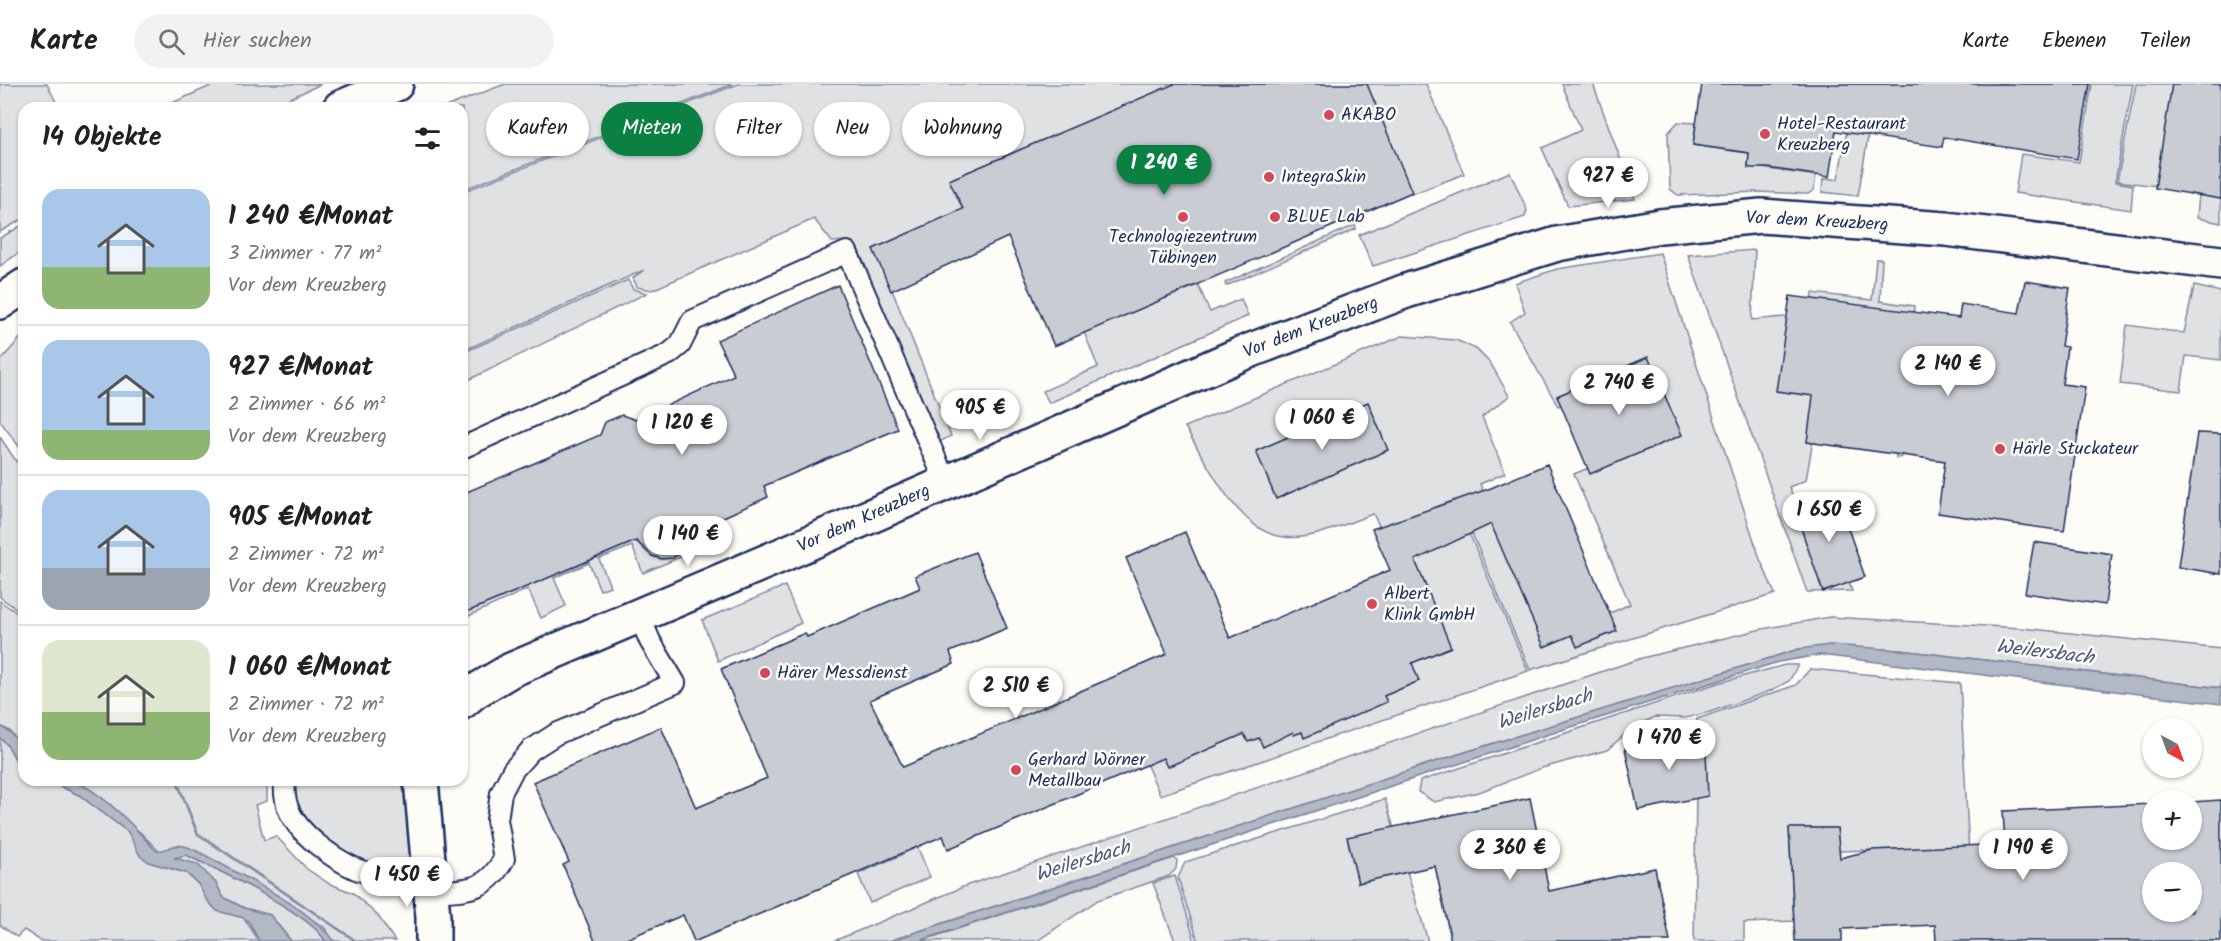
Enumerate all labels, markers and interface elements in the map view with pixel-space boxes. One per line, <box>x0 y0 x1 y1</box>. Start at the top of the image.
search box <box>134 14 554 68</box>
text: Karte <box>30 19 98 64</box>
text: Hier suchen <box>203 24 312 59</box>
icon: search <box>155 25 188 58</box>
text: Karte <box>1962 25 2009 58</box>
text: Ebenen <box>2042 25 2107 58</box>
text: Teilen <box>2140 25 2191 58</box>
place label: AKABO <box>1341 101 1396 130</box>
chip: Kaufen <box>486 102 589 156</box>
chip: Mieten <box>601 102 703 156</box>
chip: Filter <box>715 102 802 156</box>
chip: Neu <box>814 102 890 156</box>
chip: Wohnung <box>902 102 1024 156</box>
marker: AKABO <box>1322 108 1336 122</box>
place label: Hotel-Restaurant Kreuzberg <box>1777 110 1907 160</box>
text: 14 Objekte <box>42 117 162 159</box>
icon: filters <box>411 122 444 155</box>
marker: Hotel-Restaurant Kreuzberg <box>1758 127 1772 141</box>
pin: 1 240 € <box>1109 145 1219 196</box>
text: 1 240 € <box>1131 148 1197 180</box>
pin: 927 € <box>1566 158 1650 209</box>
text: 927 € <box>1582 161 1634 193</box>
place label: IntegraSkin <box>1281 163 1366 192</box>
marker: IntegraSkin <box>1262 170 1276 184</box>
text: 1 240 €/Monat <box>228 196 393 238</box>
place label: BLUE Lab <box>1287 203 1365 232</box>
street label: Vor dem Kreuzberg <box>1745 204 1889 240</box>
marker: Technologiezentrum Tübingen <box>1176 210 1190 224</box>
marker: BLUE Lab <box>1268 210 1282 224</box>
icon: home <box>90 213 162 285</box>
place label: Technologiezentrum Tübingen <box>1109 223 1257 273</box>
text: 3 Zimmer · 77 m² <box>228 238 381 270</box>
text: Vor dem Kreuzberg <box>228 270 387 302</box>
street label: Vor dem Kreuzberg <box>1239 289 1383 367</box>
pin: 2 140 € <box>1893 346 2003 397</box>
text: 927 €/Monat <box>228 347 373 389</box>
text: 2 140 € <box>1915 349 1981 381</box>
icon: home <box>90 364 162 436</box>
pin: 2 740 € <box>1564 365 1674 416</box>
text: 2 740 € <box>1584 368 1654 400</box>
text: 2 Zimmer · 66 m² <box>228 389 385 421</box>
pin: 905 € <box>938 390 1022 441</box>
text: 905 € <box>955 393 1005 425</box>
pin: 1 060 € <box>1267 400 1377 451</box>
text: 1 060 € <box>1289 403 1355 435</box>
pin: 1 120 € <box>627 405 737 456</box>
text: 1 120 € <box>651 408 713 440</box>
text: Vor dem Kreuzberg <box>228 421 387 453</box>
place label: Härle Stuckateur <box>2012 435 2139 464</box>
marker: Härle Stuckateur <box>1993 442 2007 456</box>
street label: Vor dem Kreuzberg <box>793 477 935 561</box>
pin: 1 650 € <box>1774 492 1884 543</box>
text: 1 650 € <box>1796 495 1862 527</box>
text: 905 €/Monat <box>228 497 372 539</box>
icon: home <box>90 514 162 586</box>
pin: 1 140 € <box>633 516 743 567</box>
text: 1 140 € <box>657 519 719 551</box>
text: 2 Zimmer · 72 m² <box>228 539 384 571</box>
text: Vor dem Kreuzberg <box>228 571 387 603</box>
place label: Albert Klink GmbH <box>1384 580 1475 630</box>
marker: Albert Klink GmbH <box>1365 597 1379 611</box>
water label: Weilersbach <box>1994 631 2098 675</box>
text: 1 060 €/Monat <box>228 647 391 689</box>
place label: Härer Messdienst <box>777 659 909 688</box>
icon: home <box>90 664 162 736</box>
marker: Härer Messdienst <box>758 666 772 680</box>
pin: 2 510 € <box>961 668 1071 719</box>
text: 2 510 € <box>983 671 1049 703</box>
water label: Weilersbach <box>1493 680 1599 740</box>
text: 2 Zimmer · 72 m² <box>228 689 384 721</box>
north arrow <box>2142 718 2202 778</box>
map controls <box>2142 718 2202 922</box>
pin: 1 470 € <box>1614 720 1724 771</box>
text: Vor dem Kreuzberg <box>228 721 387 753</box>
text: 1 470 € <box>1637 723 1701 755</box>
place label: Gerhard Wörner Metallbau <box>1028 746 1146 796</box>
marker: Gerhard Wörner Metallbau <box>1009 763 1023 777</box>
button: + <box>2142 790 2202 850</box>
pin: 2 360 € <box>1455 830 1565 881</box>
pin: 1 190 € <box>1968 830 2078 881</box>
water label: Weilersbach <box>1031 832 1137 892</box>
text: 2 360 € <box>1474 833 1546 865</box>
text: 1 190 € <box>1993 833 2053 865</box>
pin: 1 450 € <box>352 857 462 908</box>
text: 1 450 € <box>374 860 440 892</box>
button: − <box>2142 862 2202 922</box>

